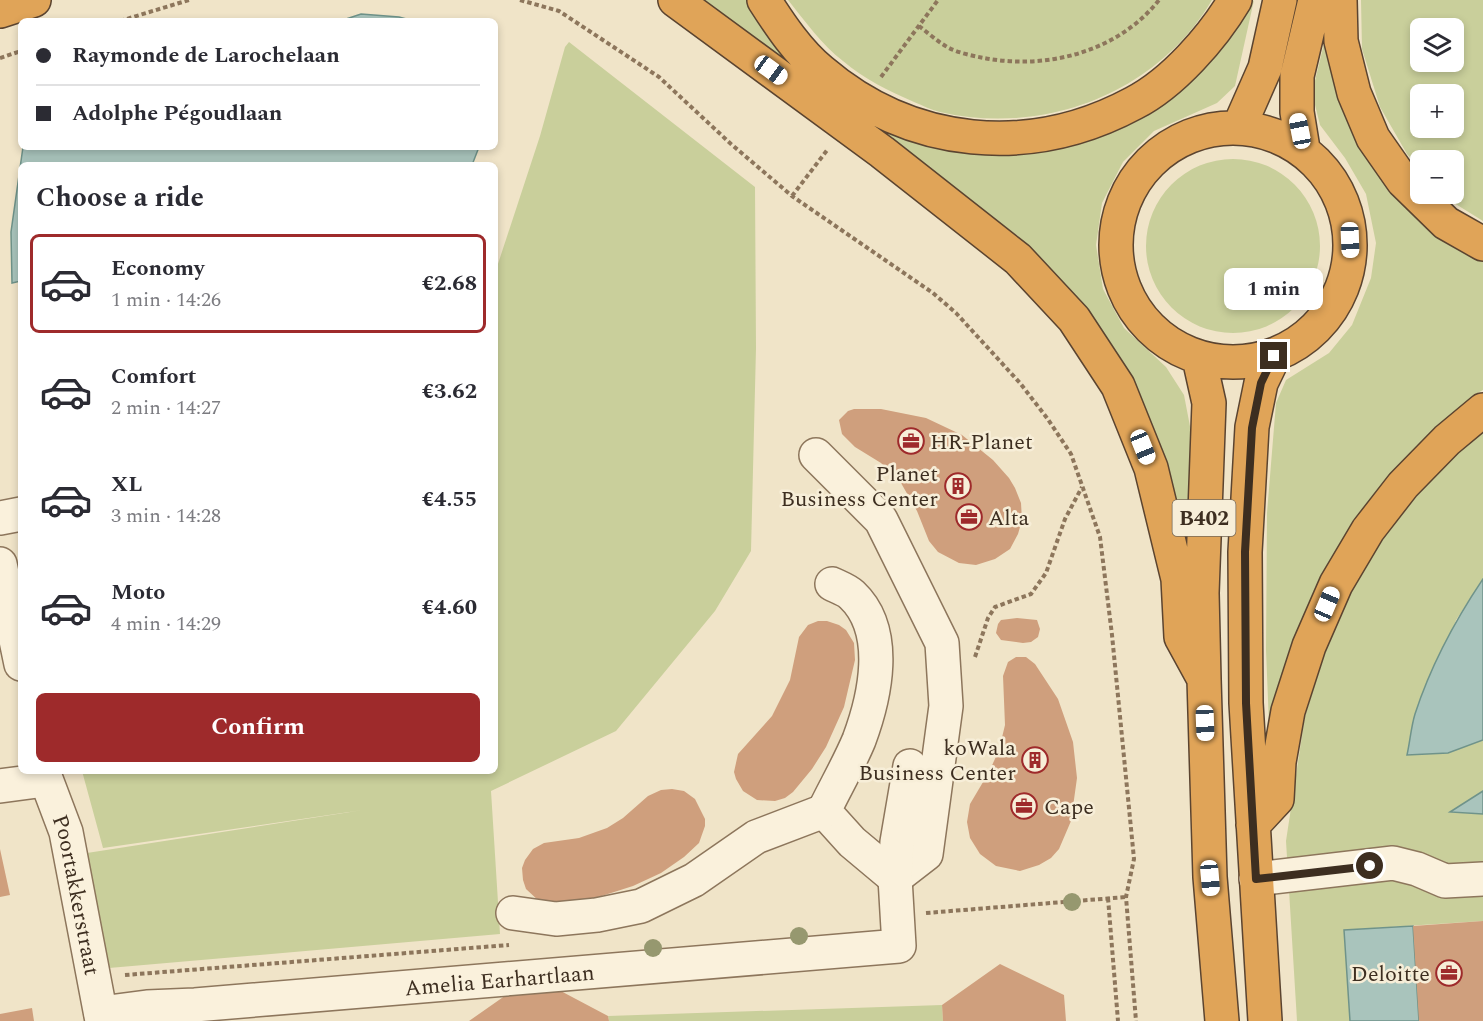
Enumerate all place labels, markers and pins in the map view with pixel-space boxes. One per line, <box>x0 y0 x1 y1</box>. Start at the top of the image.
office icon: HR-Planet <box>896 426 926 456</box>
place label: HR-Planet <box>930 426 1033 459</box>
place label: Planet Business Center <box>780 458 938 516</box>
building icon: Planet Business Center <box>943 471 973 501</box>
office icon: Alta <box>954 502 984 532</box>
place label: Alta <box>988 502 1030 535</box>
place label: koWala Business Center <box>858 732 1016 790</box>
building icon: koWala Business Center <box>1020 745 1050 775</box>
office icon: Cape <box>1009 791 1039 821</box>
place label: Cape <box>1044 791 1094 824</box>
place label: Deloitte <box>1351 958 1430 991</box>
office icon: Deloitte <box>1434 958 1464 988</box>

